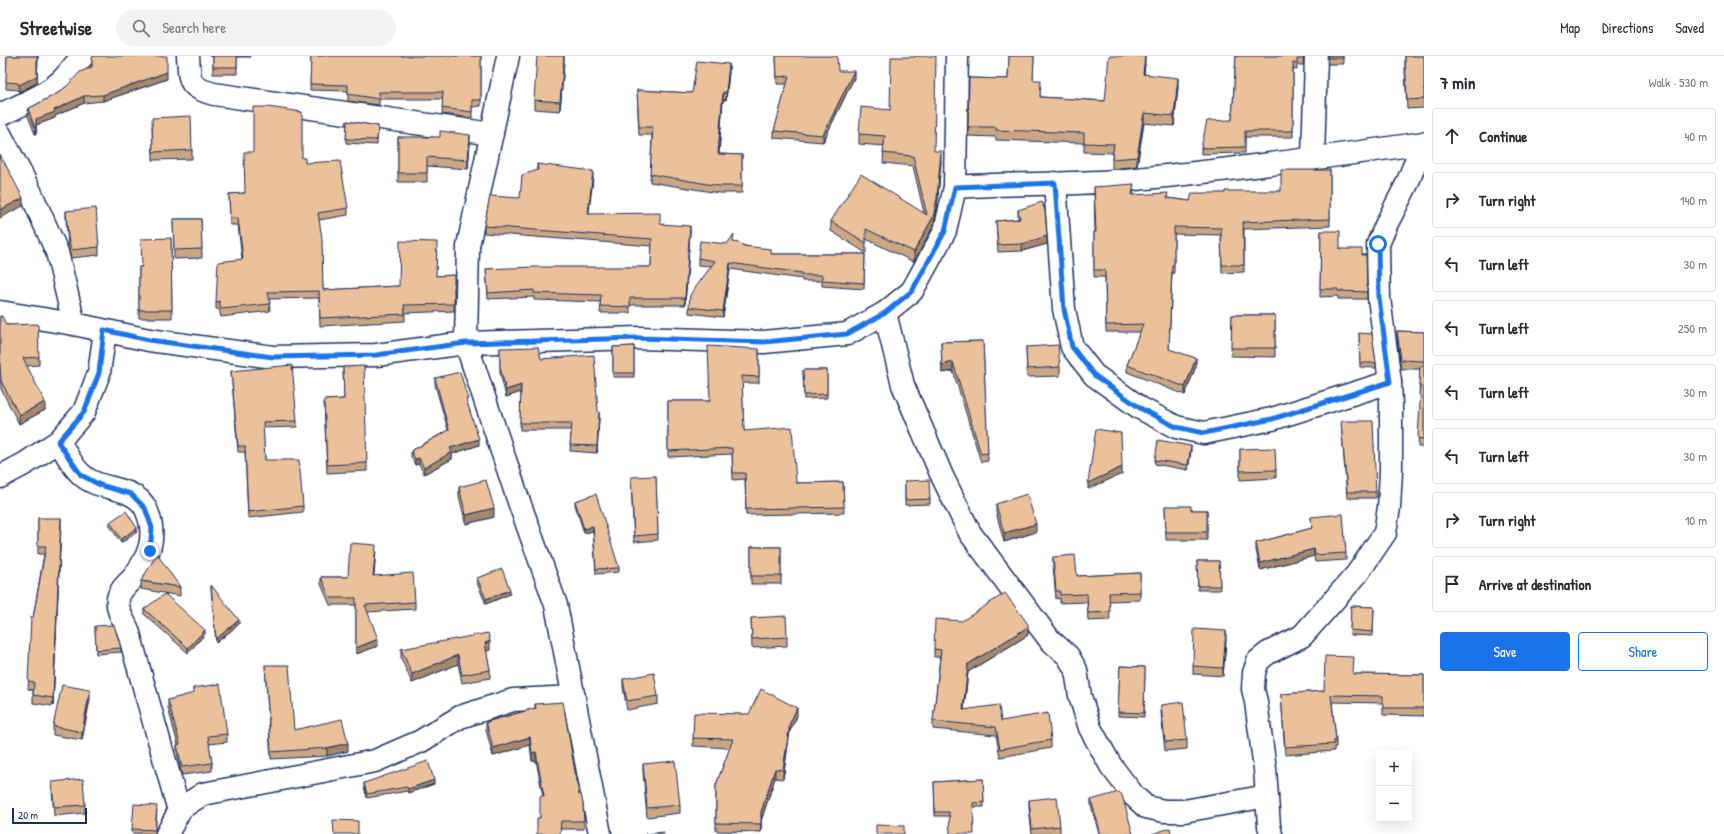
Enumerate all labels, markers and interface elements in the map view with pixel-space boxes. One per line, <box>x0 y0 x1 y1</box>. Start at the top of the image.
search box <box>116 10 396 46</box>
text: Streetwise <box>20 15 92 41</box>
icon: search <box>130 17 152 39</box>
text: Search here <box>162 17 226 38</box>
text: Map <box>1560 18 1580 37</box>
text: Directions <box>1602 18 1653 37</box>
text: Saved <box>1675 18 1704 37</box>
text: 7 min <box>1440 71 1475 94</box>
text: Walk · 530 m <box>1648 73 1708 91</box>
icon: ahead <box>1441 125 1463 147</box>
text: Continue <box>1479 126 1527 147</box>
text: 40 m <box>1684 127 1707 145</box>
icon: right <box>1441 189 1463 211</box>
text: Turn right <box>1479 190 1535 211</box>
text: 140 m <box>1680 191 1707 209</box>
route start <box>1369 235 1387 253</box>
icon: left <box>1441 253 1463 275</box>
text: Turn left <box>1479 254 1529 275</box>
text: 30 m <box>1684 255 1707 273</box>
icon: left <box>1441 317 1463 339</box>
text: Turn left <box>1479 318 1529 339</box>
text: 250 m <box>1678 319 1707 337</box>
icon: left <box>1441 381 1463 403</box>
text: Turn left <box>1479 382 1529 403</box>
text: 30 m <box>1684 383 1707 401</box>
icon: left <box>1441 445 1463 467</box>
text: Turn left <box>1479 446 1529 467</box>
text: 30 m <box>1684 447 1707 465</box>
icon: right <box>1441 509 1463 531</box>
text: Turn right <box>1479 510 1535 531</box>
text: 10 m <box>1685 511 1707 529</box>
route end <box>141 542 159 560</box>
icon: arrive <box>1441 573 1463 595</box>
text: Arrive at destination <box>1479 574 1591 595</box>
button: Save <box>1440 632 1570 671</box>
button: Share <box>1578 632 1708 671</box>
map controls <box>1376 750 1412 822</box>
button: + <box>1376 750 1412 786</box>
button: − <box>1376 786 1412 822</box>
scale bar <box>12 806 87 825</box>
text: 20 m <box>18 808 38 822</box>

